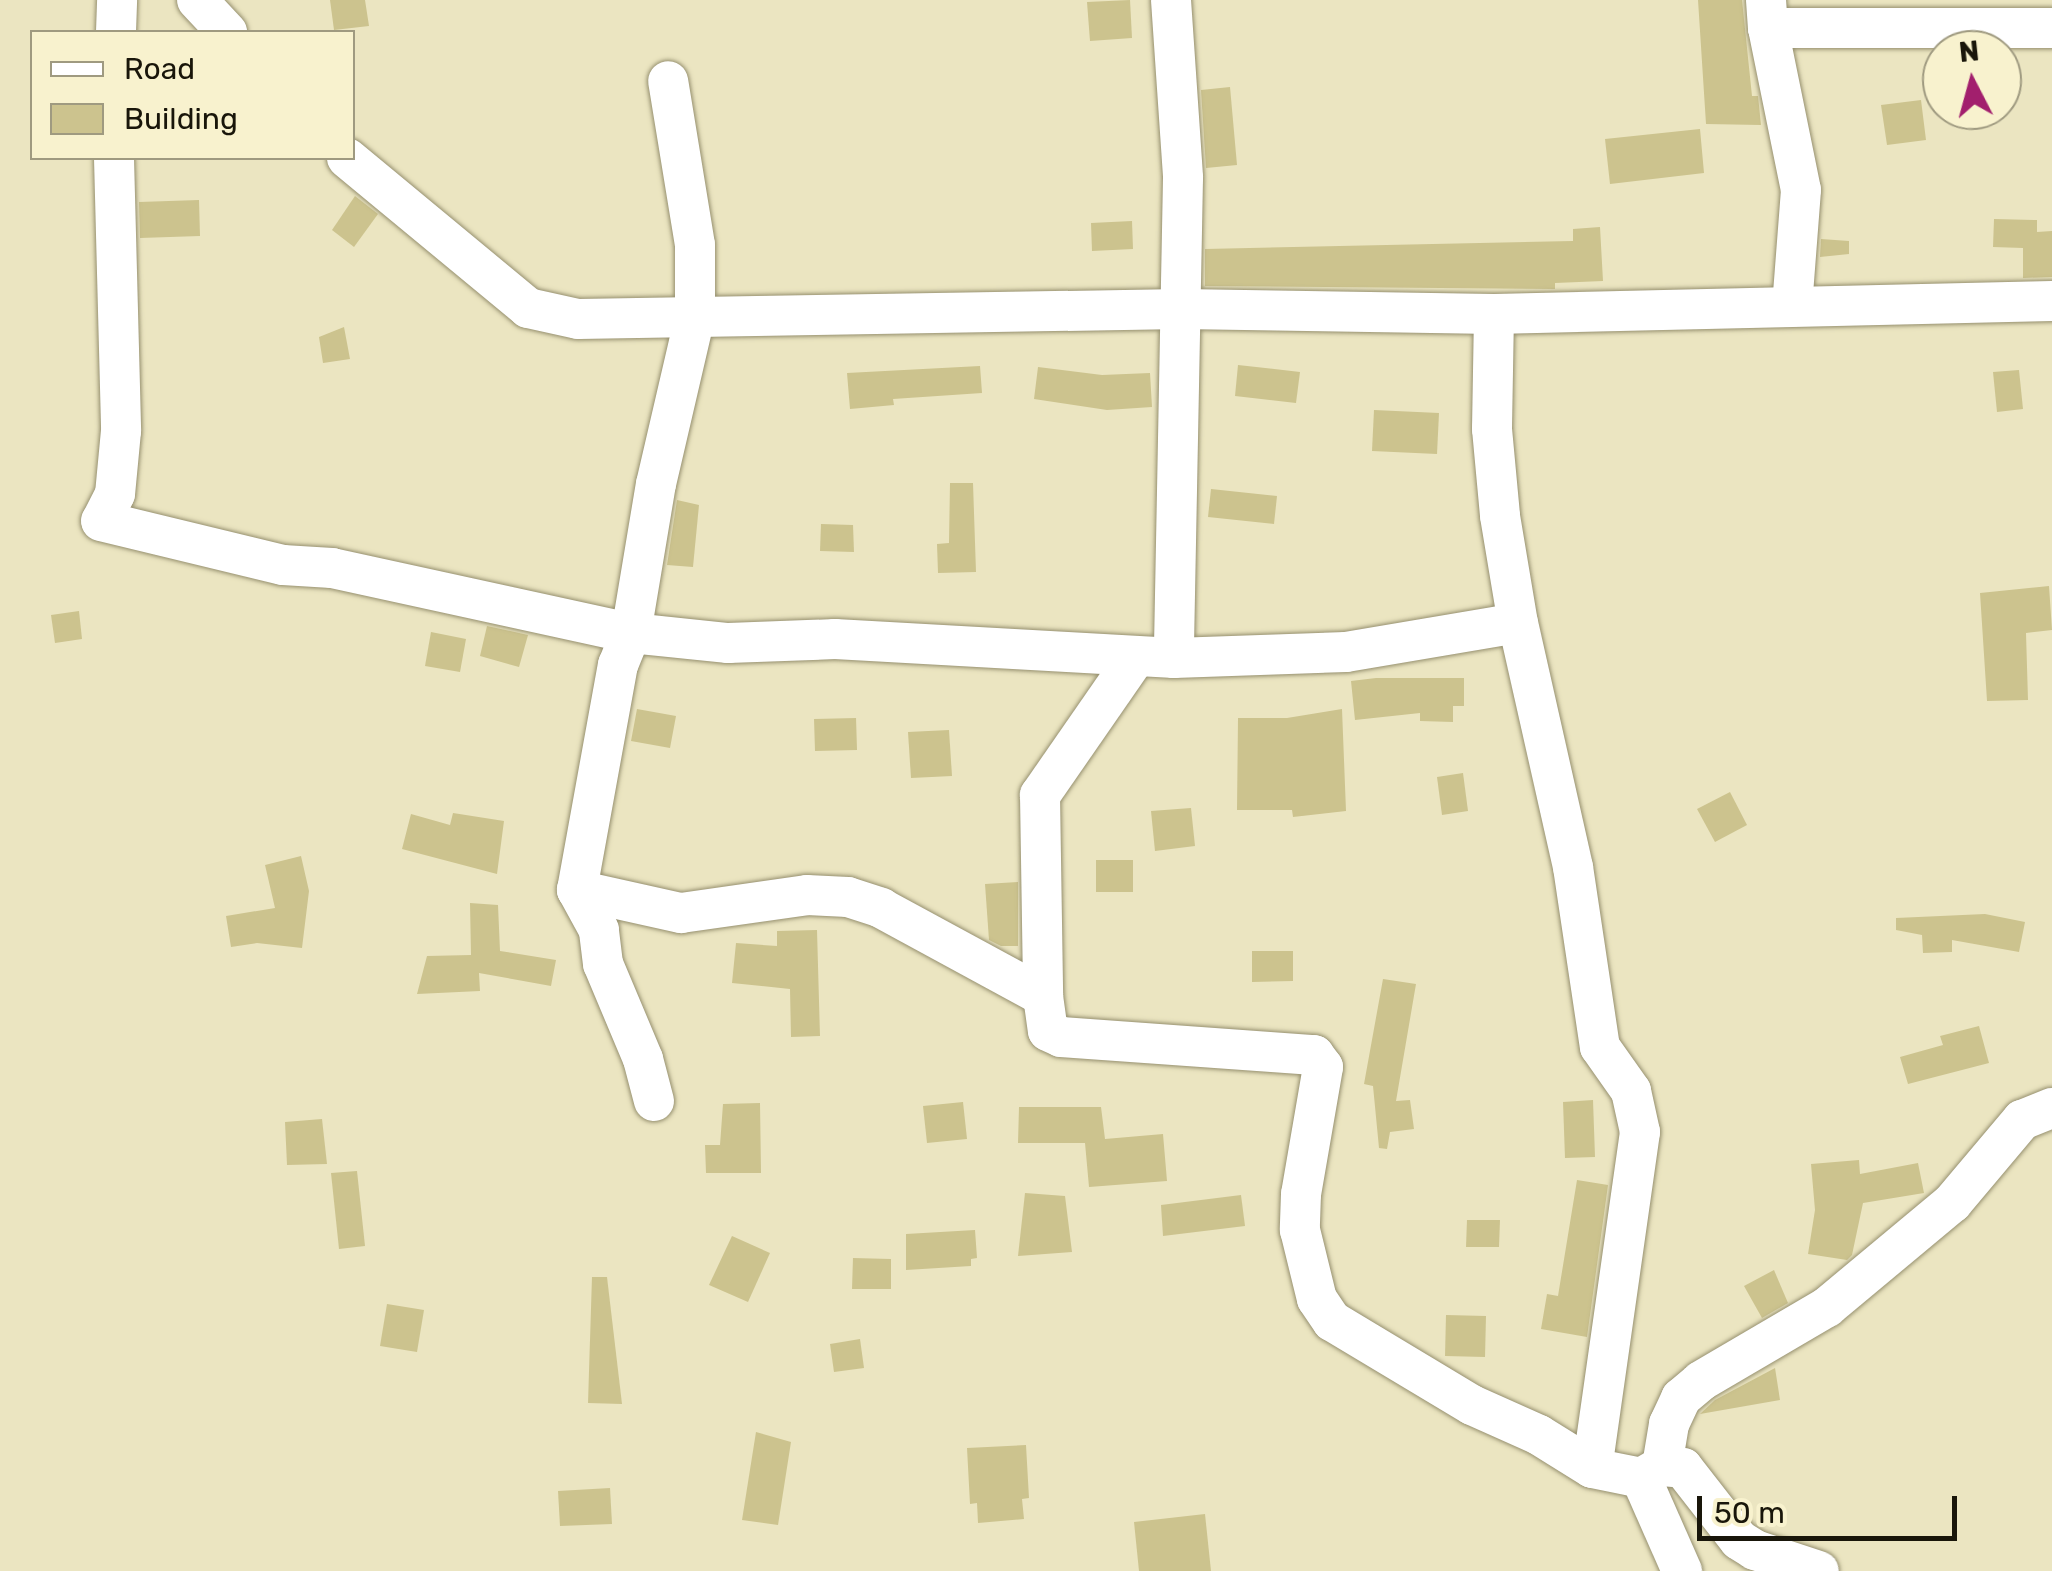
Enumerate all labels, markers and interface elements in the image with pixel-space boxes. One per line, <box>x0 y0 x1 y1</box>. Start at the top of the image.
legend <box>30 30 355 160</box>
north arrow <box>1922 30 2022 130</box>
text: N <box>1957 34 1981 69</box>
text: Road <box>124 51 195 87</box>
text: Building <box>124 101 238 137</box>
scale bar <box>1702 1476 1962 1538</box>
text: 50 m <box>1714 1495 1785 1531</box>

